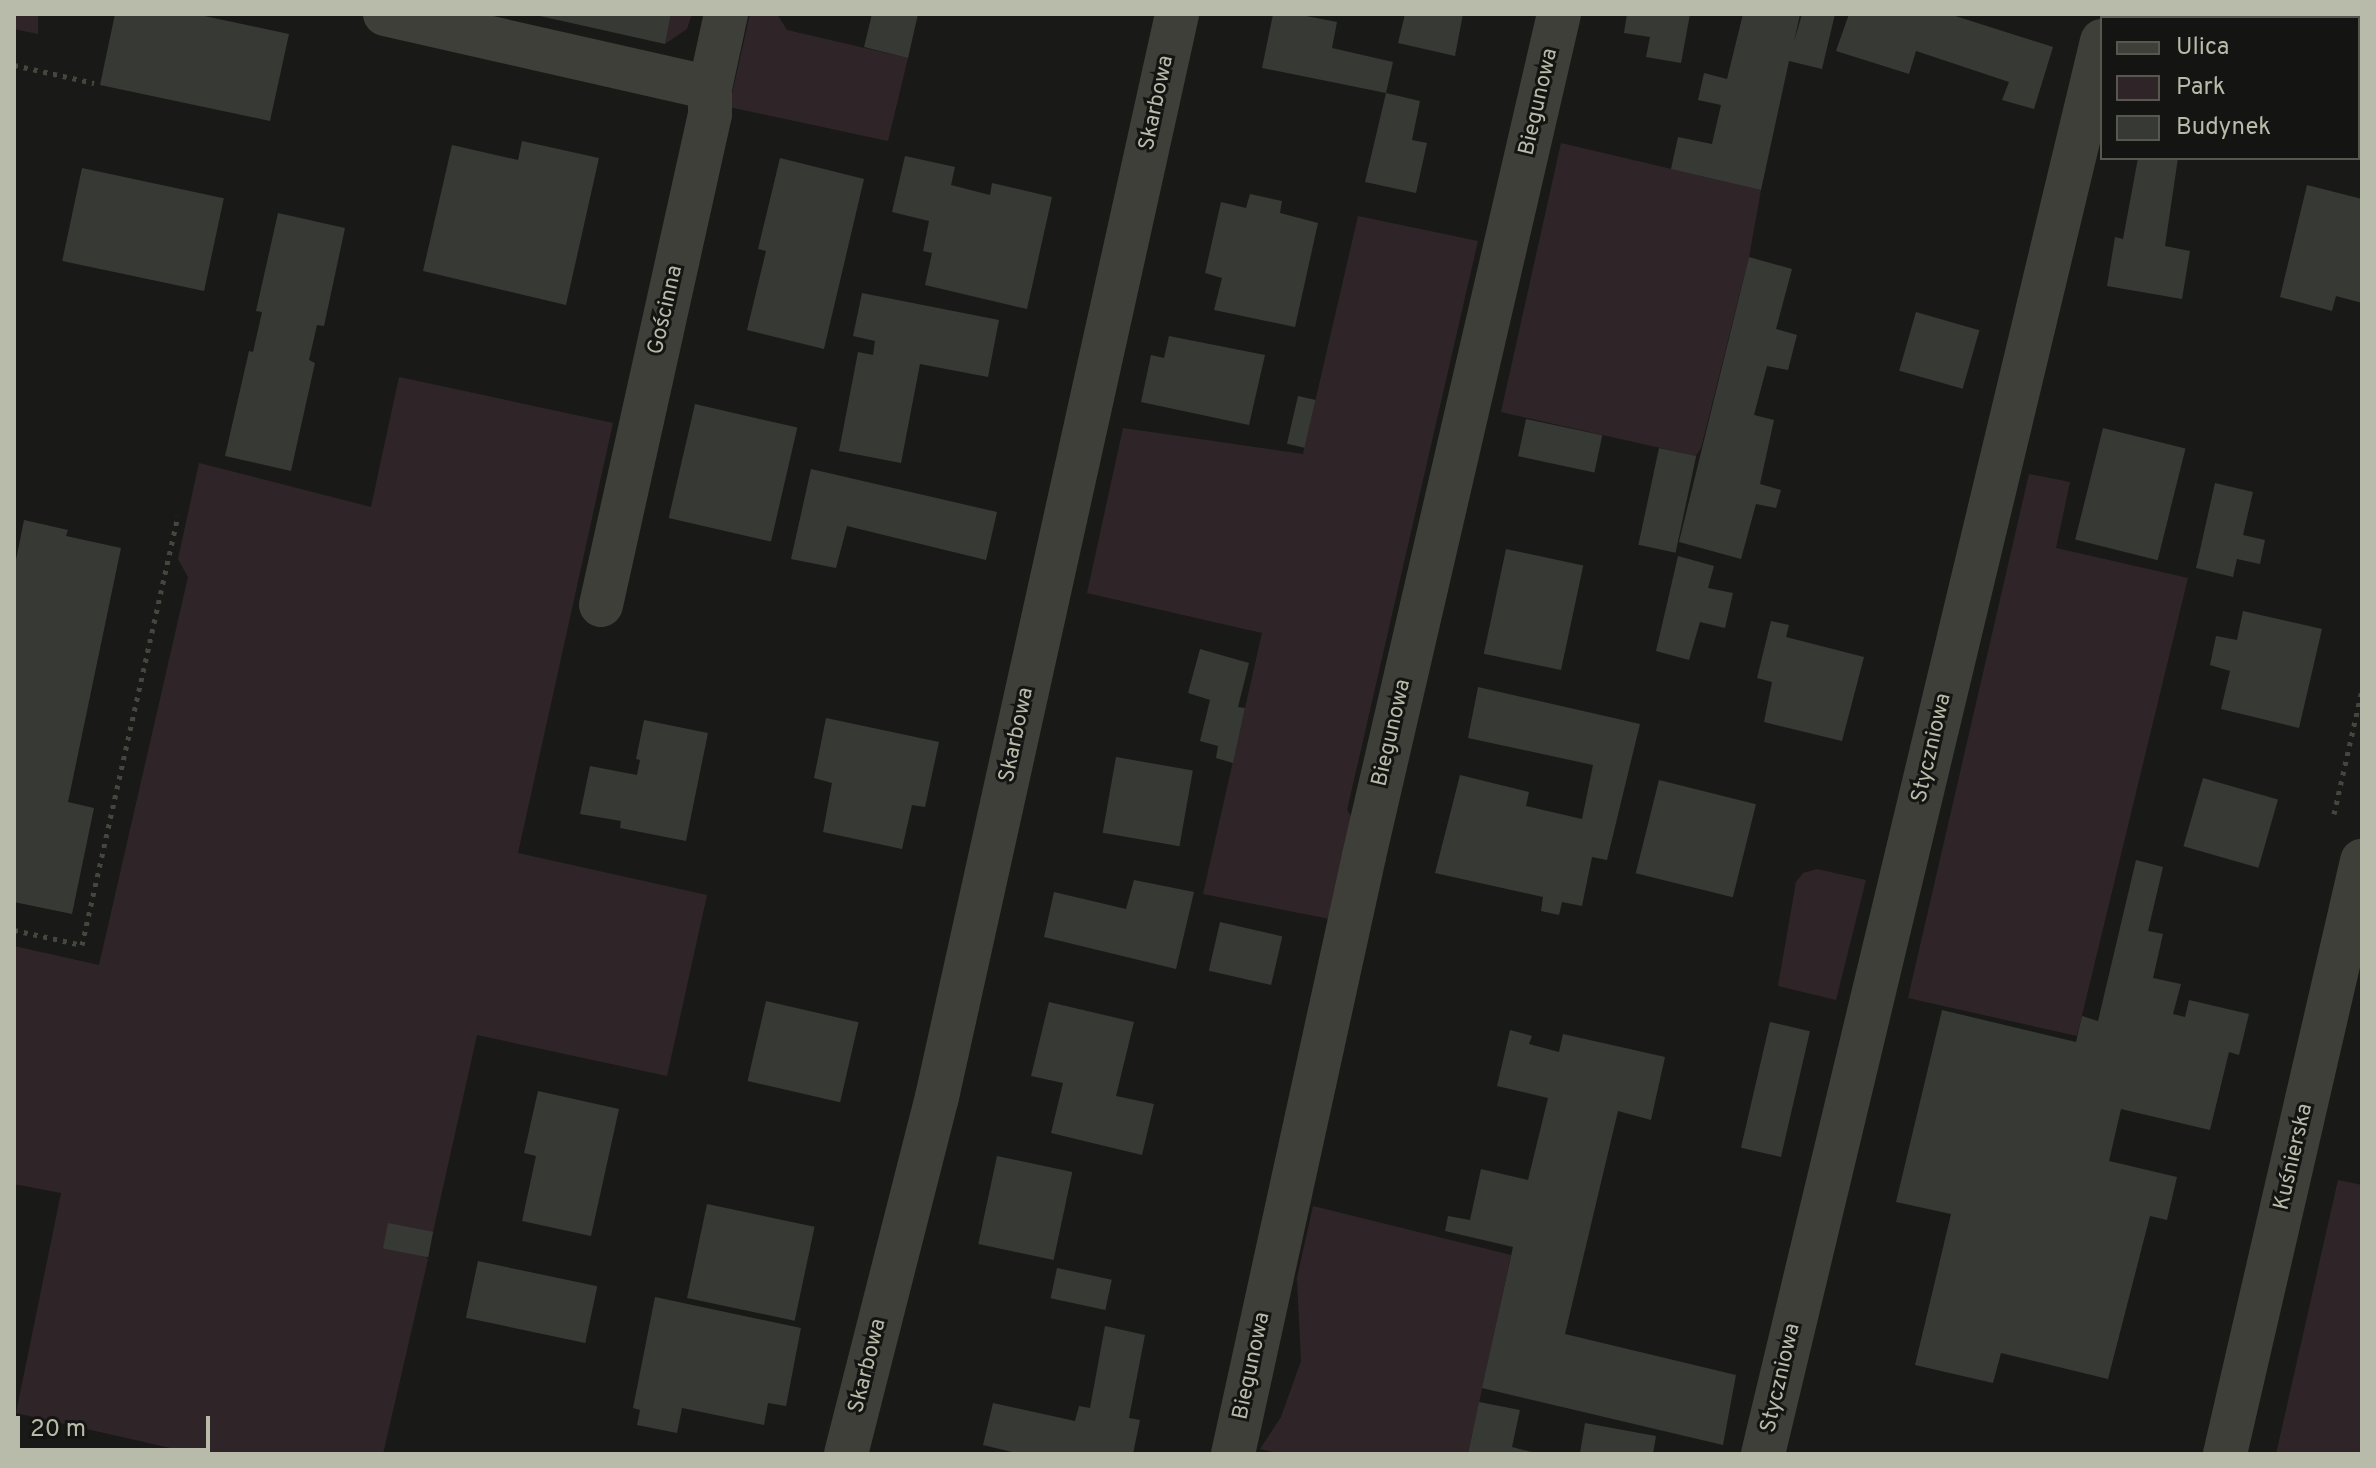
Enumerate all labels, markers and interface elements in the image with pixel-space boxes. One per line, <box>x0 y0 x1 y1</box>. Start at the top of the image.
legend <box>2100 16 2360 160</box>
text: Ulica <box>2176 33 2229 63</box>
street label: Biegunowa <box>1514 46 1564 158</box>
street label: Skarbowa <box>1134 53 1180 153</box>
text: Park <box>2176 73 2226 103</box>
text: Budynek <box>2176 113 2271 143</box>
street label: Gościnna <box>643 263 689 357</box>
street label: Biegunowa <box>1367 677 1417 789</box>
street label: Skarbowa <box>994 685 1040 785</box>
street label: Styczniowa <box>1907 691 1957 805</box>
street label: Kuśnierska <box>2269 1101 2319 1213</box>
street label: Biegunowa <box>1228 1310 1276 1422</box>
street label: Skarbowa <box>844 1316 892 1416</box>
street label: Styczniowa <box>1756 1321 1806 1435</box>
scale bar <box>20 1400 214 1450</box>
text: 20 m <box>30 1415 86 1445</box>

